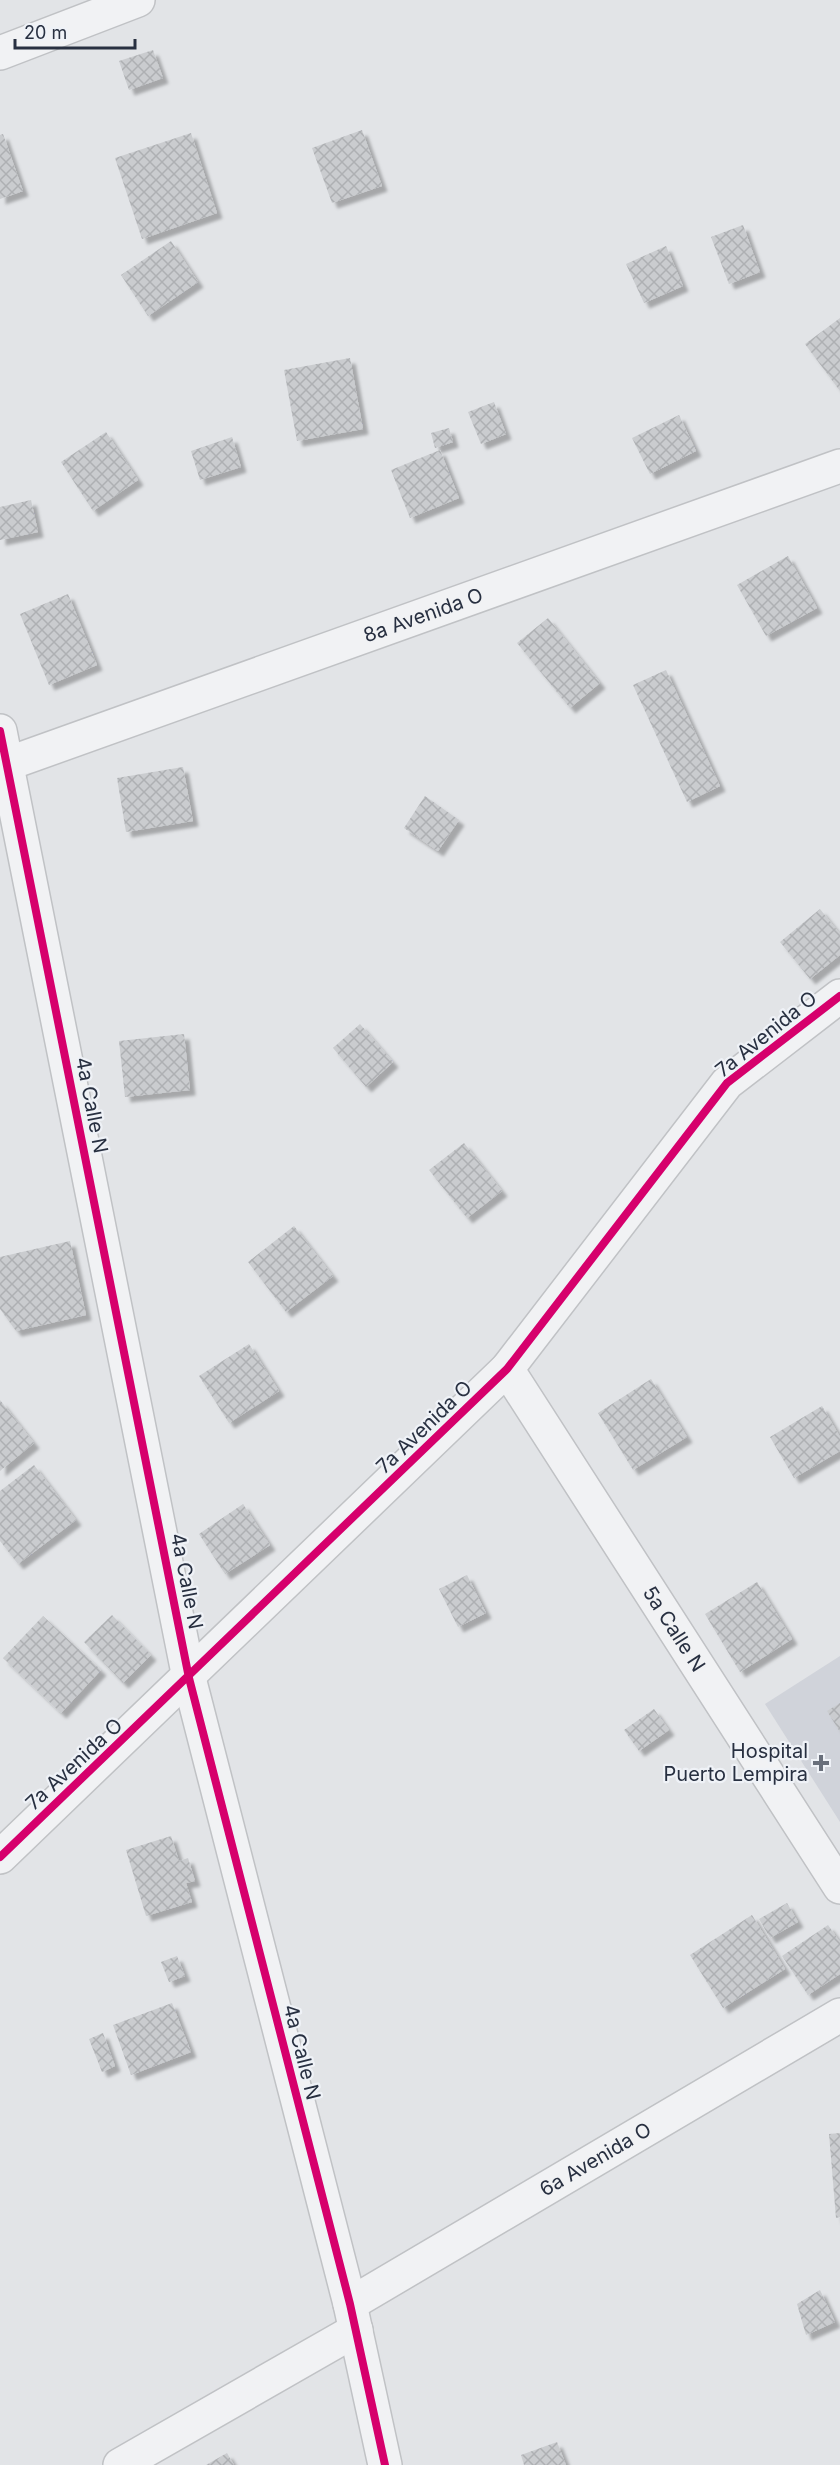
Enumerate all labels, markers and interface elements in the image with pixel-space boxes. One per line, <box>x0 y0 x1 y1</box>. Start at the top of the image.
scale bar <box>15 12 135 50</box>
text: 20 m <box>24 22 67 43</box>
street label: 8a Avenida O <box>360 583 486 648</box>
street label: 7a Avenida O <box>711 986 821 1082</box>
street label: 4a Calle N <box>71 1055 113 1155</box>
street label: 7a Avenida O <box>371 1376 477 1478</box>
street label: 4a Calle N <box>166 1531 208 1631</box>
street label: 5a Calle N <box>638 1582 710 1676</box>
street label: 7a Avenida O <box>21 1713 127 1815</box>
place label: Hospital Puerto Lempira <box>664 1739 808 1786</box>
marker: Hospital Puerto Lempira <box>812 1754 830 1772</box>
street label: 4a Calle N <box>279 2002 325 2102</box>
street label: 6a Avenida O <box>535 2117 656 2201</box>

